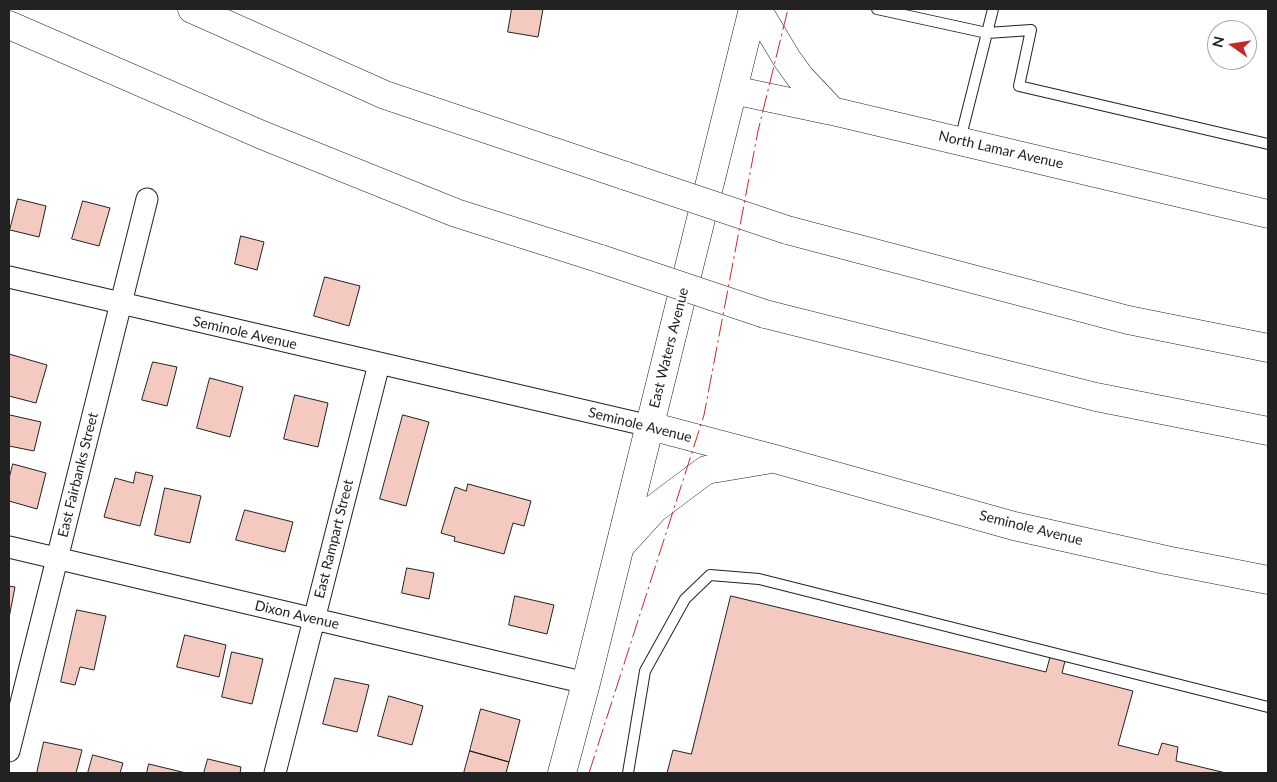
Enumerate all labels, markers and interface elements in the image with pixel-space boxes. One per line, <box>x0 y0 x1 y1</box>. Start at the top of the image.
north arrow <box>1207 20 1257 70</box>
text: N <box>1208 35 1227 49</box>
street label: North Lamar Avenue <box>937 127 1065 173</box>
street label: East Waters Avenue <box>646 286 692 410</box>
street label: Seminole Avenue <box>191 313 299 353</box>
street label: Seminole Avenue <box>586 404 694 446</box>
street label: East Fairbanks Street <box>54 411 102 539</box>
street label: East Rampart Street <box>311 478 357 600</box>
street label: Seminole Avenue <box>977 507 1085 549</box>
street label: Dixon Avenue <box>253 597 341 633</box>

